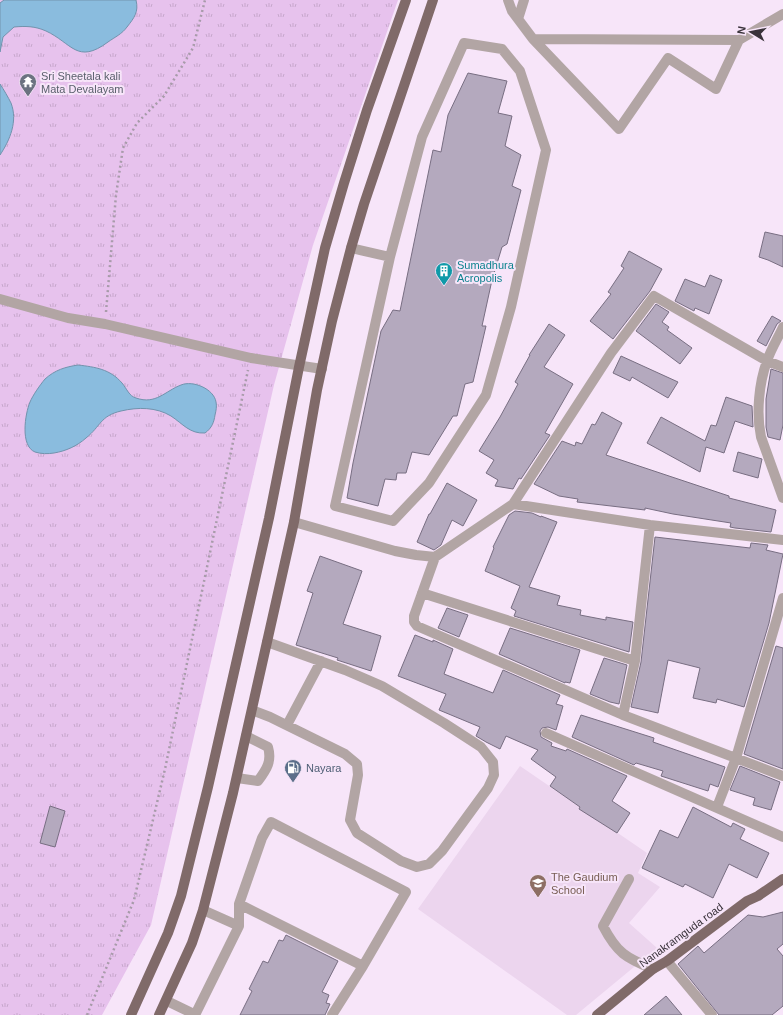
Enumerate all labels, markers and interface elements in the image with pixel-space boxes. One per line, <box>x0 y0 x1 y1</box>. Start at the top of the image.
north arrow <box>731 12 771 52</box>
text: N <box>735 25 748 35</box>
place label: Sri Sheetala kali Mata Devalayam <box>41 70 124 95</box>
temple icon: Sri Sheetala kali Mata Devalayam <box>18 72 38 97</box>
place label: Sumadhura Acropolis <box>457 259 515 284</box>
building icon: Sumadhura Acropolis <box>434 261 454 286</box>
fuel station icon: Nayara <box>283 758 303 783</box>
place label: Nayara <box>306 762 342 774</box>
place label: The Gaudium School <box>551 871 618 896</box>
school or university icon: The Gaudium School <box>528 873 548 898</box>
street label: Nanakramguda road <box>637 901 725 969</box>

